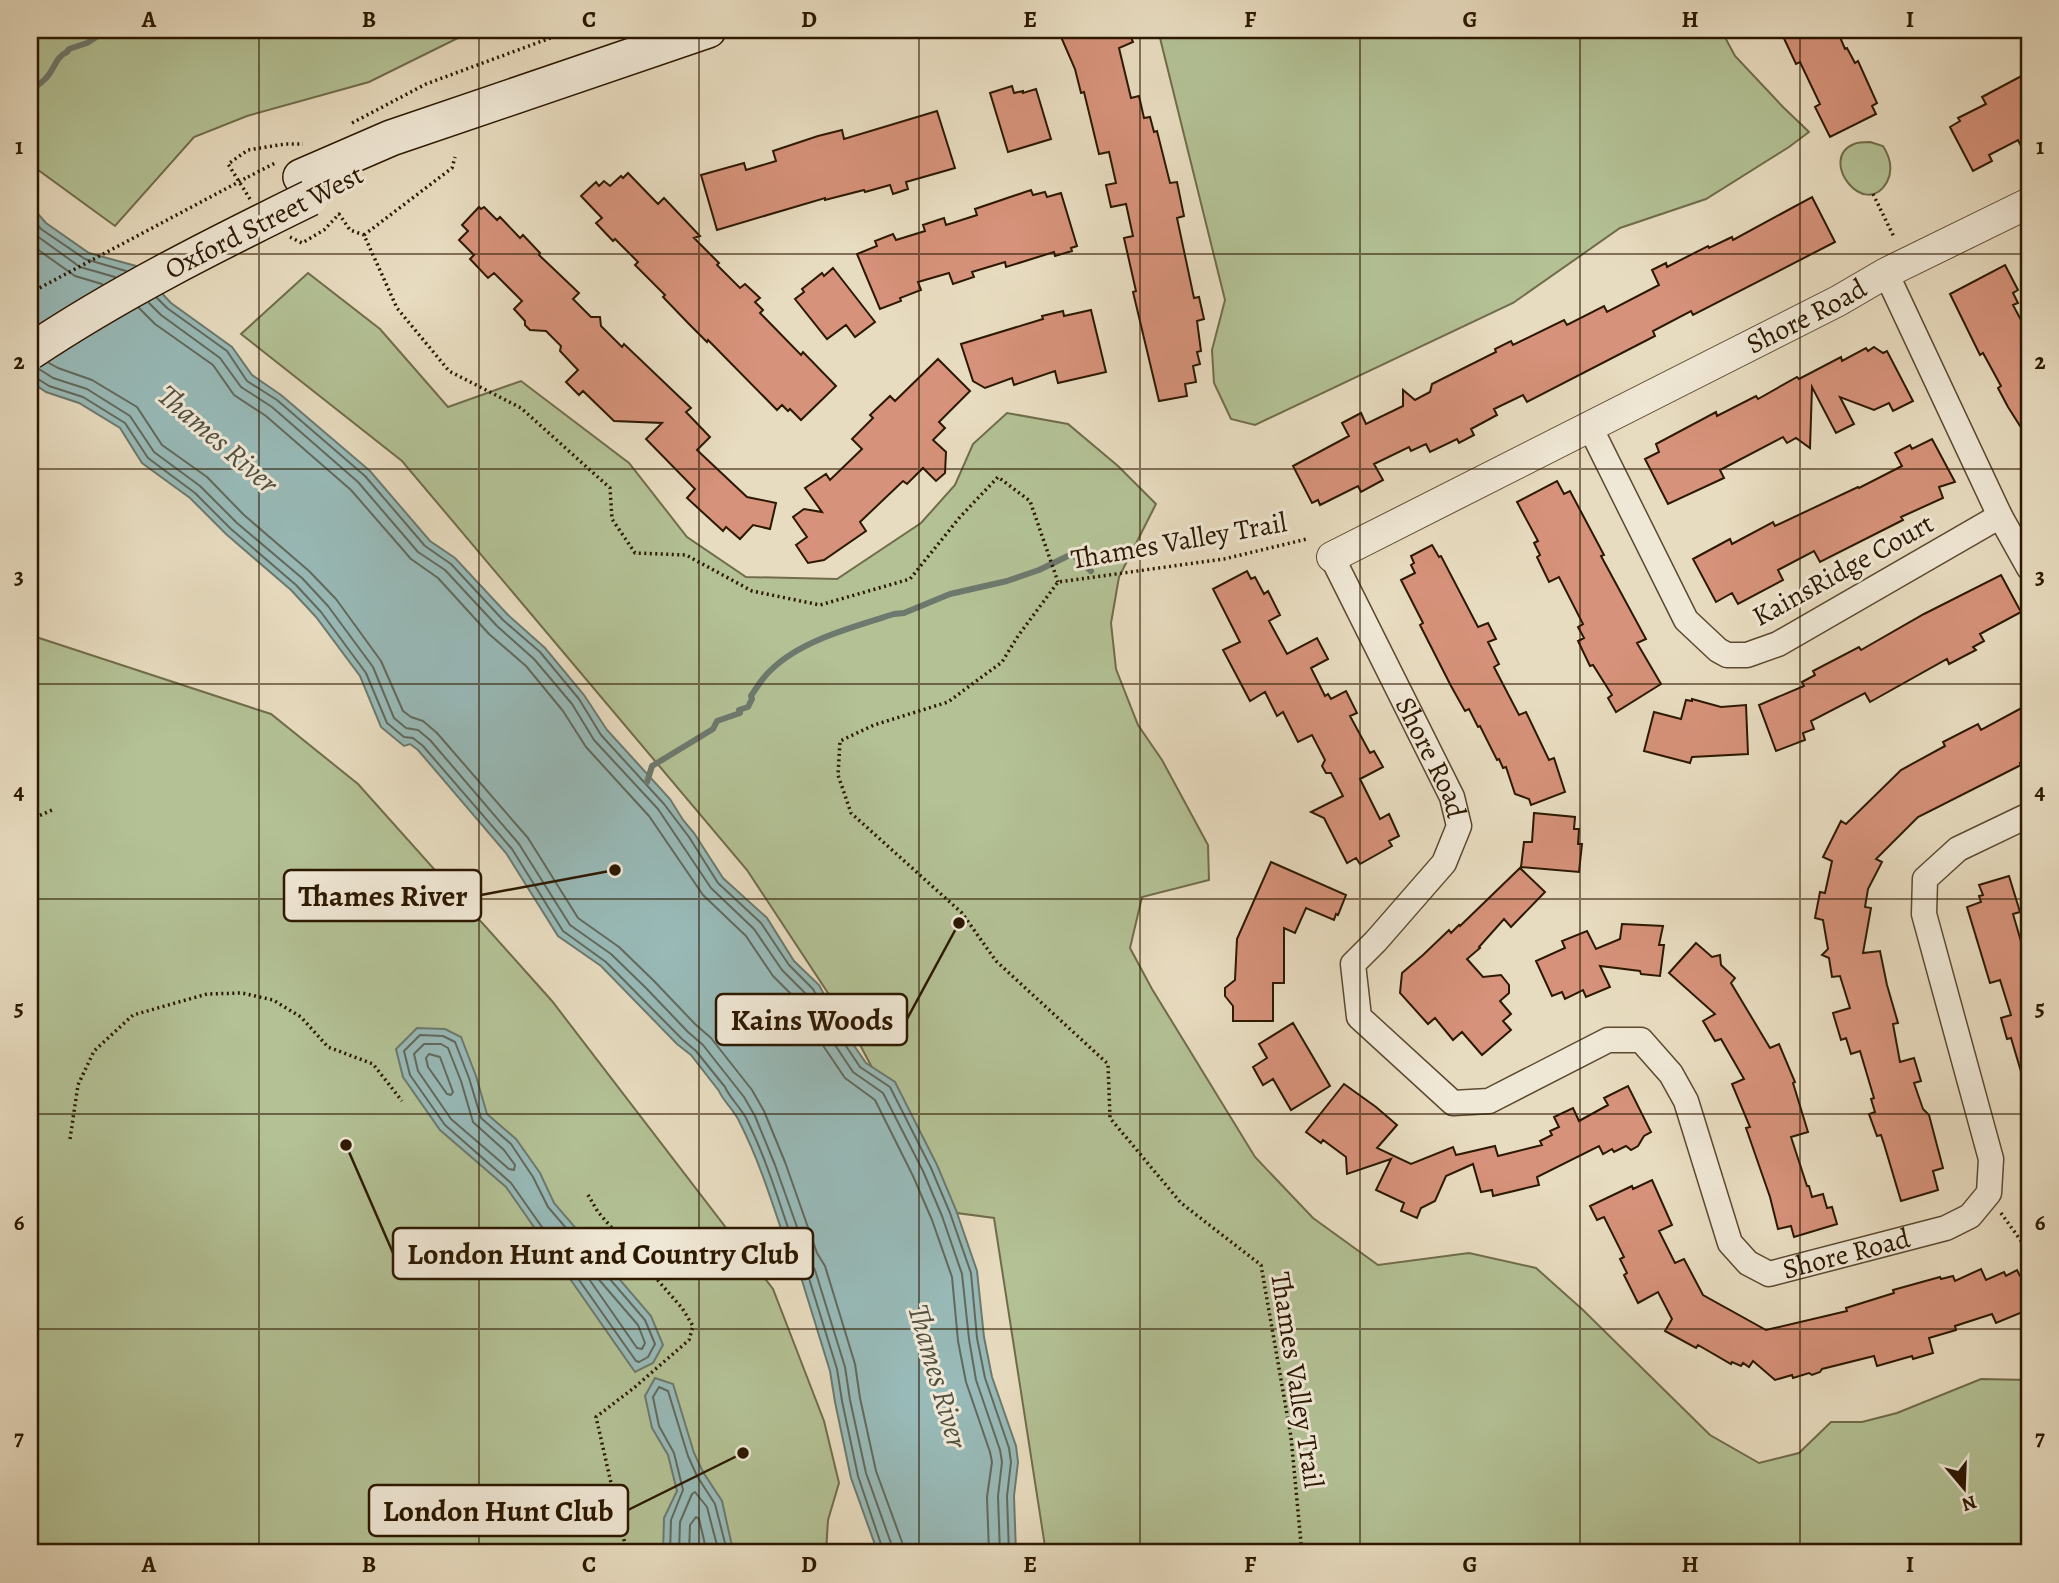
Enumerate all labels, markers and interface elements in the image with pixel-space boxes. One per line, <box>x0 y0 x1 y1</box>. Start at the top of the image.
text: A <box>141 4 157 35</box>
text: B <box>362 4 376 35</box>
text: C <box>582 4 596 35</box>
text: D <box>801 4 817 35</box>
text: E <box>1023 4 1037 35</box>
text: F <box>1244 4 1257 35</box>
text: G <box>1462 4 1478 35</box>
text: H <box>1681 4 1699 35</box>
text: I <box>1906 4 1914 35</box>
text: 1 <box>15 131 23 162</box>
text: 1 <box>2036 131 2044 162</box>
street label: Oxford Street West <box>158 156 370 288</box>
street label: Shore Road <box>1740 269 1874 363</box>
text: 2 <box>13 346 25 377</box>
text: 2 <box>2034 346 2046 377</box>
water label: Thames River <box>149 376 288 504</box>
street label: Thames Valley Trail <box>1068 503 1290 579</box>
street label: KainsRidge Court <box>1745 504 1941 636</box>
text: 3 <box>14 561 24 592</box>
text: 3 <box>2035 561 2045 592</box>
street label: Shore Road <box>1386 691 1476 823</box>
text: 4 <box>14 776 25 807</box>
text: 4 <box>2035 776 2046 807</box>
callout: Thames River <box>284 870 481 921</box>
text: Thames River <box>298 876 468 916</box>
text: 5 <box>14 992 24 1023</box>
text: 5 <box>2035 992 2045 1023</box>
callout: Kains Woods <box>716 994 907 1045</box>
text: Kains Woods <box>730 1000 894 1040</box>
text: 6 <box>14 1207 25 1238</box>
text: 6 <box>2035 1207 2046 1238</box>
street label: Shore Road <box>1778 1219 1915 1289</box>
callout: London Hunt and Country Club <box>393 1228 813 1279</box>
text: London Hunt and Country Club <box>407 1234 799 1274</box>
street label: Thames Valley Trail <box>1261 1269 1333 1491</box>
water label: Thames River <box>898 1300 978 1454</box>
text: 7 <box>14 1422 24 1453</box>
text: 7 <box>2035 1422 2045 1453</box>
north arrow <box>1930 1454 2000 1524</box>
callout: London Hunt Club <box>369 1485 628 1536</box>
text: N <box>1958 1489 1980 1518</box>
text: London Hunt Club <box>383 1491 613 1531</box>
text: A <box>141 1549 157 1580</box>
text: B <box>362 1549 376 1580</box>
text: C <box>582 1549 596 1580</box>
text: D <box>801 1549 817 1580</box>
text: E <box>1023 1549 1037 1580</box>
text: F <box>1244 1549 1257 1580</box>
text: G <box>1462 1549 1478 1580</box>
text: H <box>1681 1549 1699 1580</box>
text: I <box>1906 1549 1914 1580</box>

